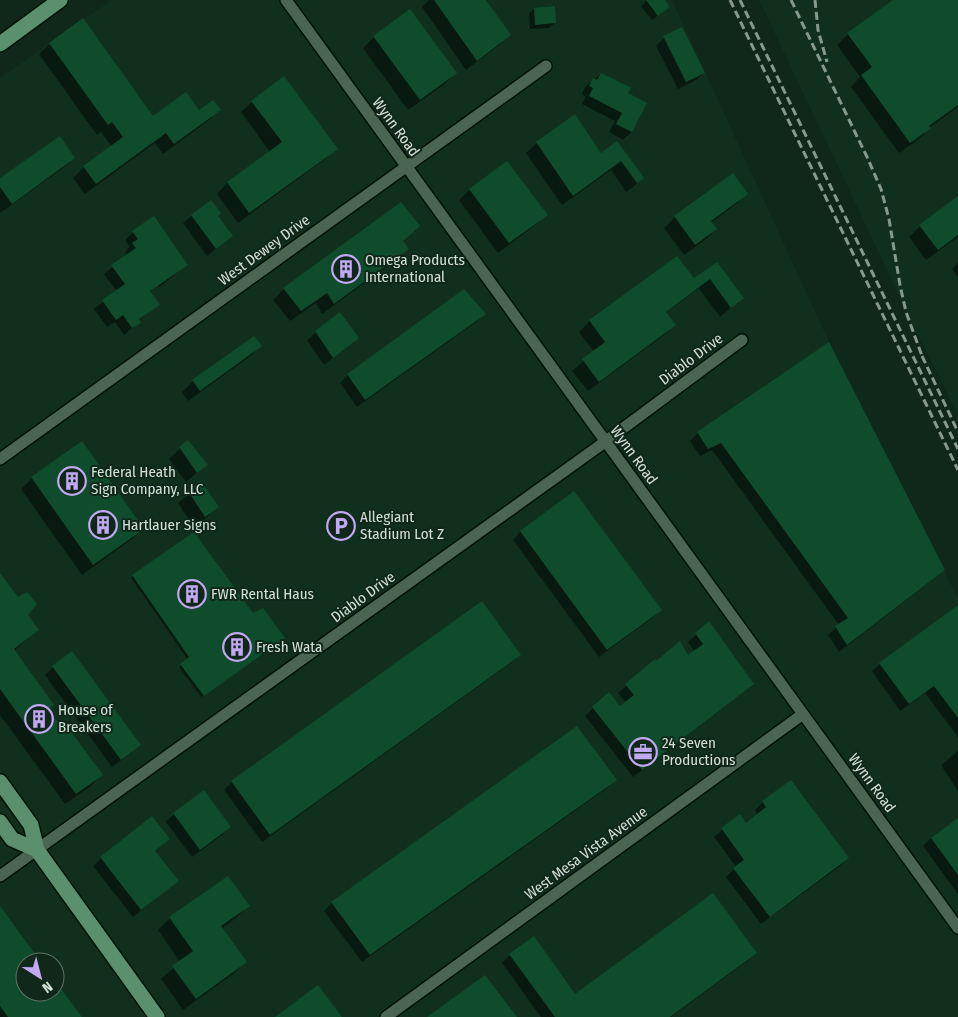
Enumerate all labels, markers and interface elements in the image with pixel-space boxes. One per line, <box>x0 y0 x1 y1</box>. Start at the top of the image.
street label: Wynn Road <box>369 94 423 160</box>
street label: West Dewey Drive <box>215 211 313 289</box>
place label: Omega Products International <box>365 251 465 286</box>
building icon: Omega Products International <box>331 254 361 284</box>
street label: Diablo Drive <box>656 329 726 389</box>
street label: Wynn Road <box>607 422 661 488</box>
place label: Federal Heath Sign Company, LLC <box>91 463 204 498</box>
building icon: Federal Heath Sign Company, LLC <box>57 466 87 496</box>
place label: Allegiant Stadium Lot Z <box>360 508 444 543</box>
building icon: Hartlauer Signs <box>88 510 118 540</box>
parking icon: Allegiant Stadium Lot Z <box>326 511 356 541</box>
place label: Hartlauer Signs <box>122 516 216 534</box>
street label: Diablo Drive <box>327 568 399 626</box>
building icon: FWR Rental Haus <box>177 579 207 609</box>
place label: FWR Rental Haus <box>211 585 314 603</box>
building icon: Fresh Wata <box>222 632 252 662</box>
place label: Fresh Wata <box>256 638 322 656</box>
place label: House of Breakers <box>58 701 114 736</box>
building icon: House of Breakers <box>24 704 54 734</box>
place label: 24 Seven Productions <box>662 734 735 769</box>
office icon: 24 Seven Productions <box>628 737 658 767</box>
street label: Wynn Road <box>845 750 899 816</box>
street label: West Mesa Vista Avenue <box>521 802 651 904</box>
north arrow <box>15 952 65 1002</box>
text: N <box>39 978 56 996</box>

